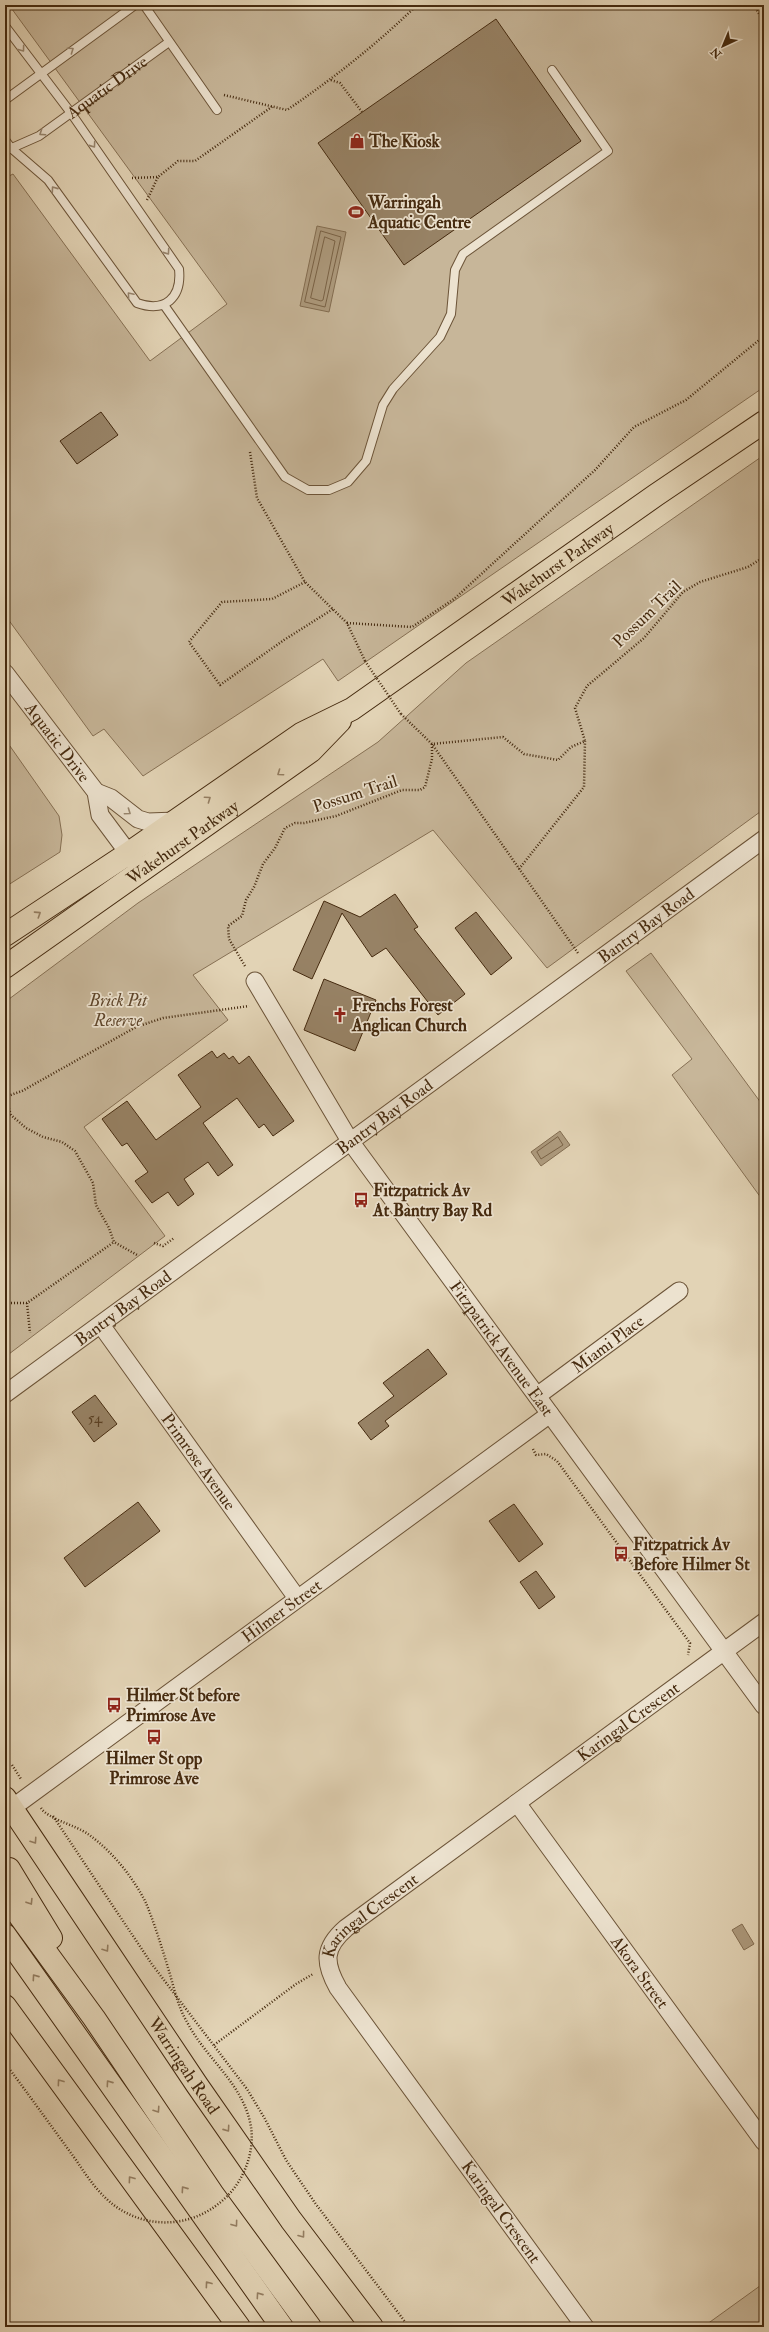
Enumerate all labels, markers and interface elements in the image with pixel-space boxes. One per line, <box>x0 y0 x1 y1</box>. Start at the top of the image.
north arrow <box>703 26 743 66</box>
text: N <box>708 44 725 62</box>
one-way arrow <box>17 45 24 52</box>
one-way arrow <box>67 48 74 55</box>
street label: Aquatic Drive <box>62 51 151 124</box>
one-way arrow <box>39 128 46 136</box>
place label: The Kiosk <box>368 131 441 152</box>
shop icon: The Kiosk <box>348 132 366 150</box>
one-way arrow <box>88 141 96 148</box>
one-way arrow <box>51 186 59 193</box>
place label: Warringah Aquatic Centre <box>367 192 472 234</box>
sports icon: Warringah Aquatic Centre <box>347 203 365 221</box>
one-way arrow <box>162 248 170 255</box>
one-way arrow <box>127 292 134 299</box>
street label: Wakehurst Parkway <box>497 517 619 612</box>
street label: Possum Trail <box>608 575 686 652</box>
street label: Aquatic Drive <box>20 697 95 786</box>
one-way arrow <box>277 768 284 775</box>
street label: Possum Trail <box>310 770 401 818</box>
street label: Wakehurst Parkway <box>121 795 243 889</box>
one-way arrow <box>204 796 211 804</box>
one-way arrow <box>124 807 131 814</box>
street label: Bantry Bay Road <box>594 883 699 968</box>
one-way arrow <box>33 911 40 918</box>
park label: Brick Pit Reserve <box>88 990 148 1031</box>
place label: Frenchs Forest Anglican Church <box>351 995 467 1037</box>
church icon: Frenchs Forest Anglican Church <box>331 1006 349 1024</box>
street label: Bantry Bay Road <box>332 1074 437 1159</box>
place label: Fitzpatrick Av At Bantry Bay Rd <box>372 1180 493 1222</box>
bus stop icon: Fitzpatrick Av At Bantry Bay Rd <box>352 1191 370 1209</box>
street label: Bantry Bay Road <box>71 1265 176 1350</box>
street label: Fitzpatrick Avenue East <box>445 1276 559 1420</box>
street label: Miami Place <box>568 1310 648 1377</box>
house number: 54 <box>88 1409 103 1428</box>
street label: Primrose Avenue <box>157 1409 241 1514</box>
place label: Fitzpatrick Av Before Hilmer St <box>633 1534 750 1575</box>
bus stop icon: Fitzpatrick Av Before Hilmer St <box>612 1545 630 1563</box>
street label: Hilmer Street <box>237 1574 326 1647</box>
street label: Karingal Crescent <box>573 1677 684 1766</box>
place label: Hilmer St before Primrose Ave <box>126 1685 241 1726</box>
bus stop icon: Hilmer St before Primrose Ave <box>105 1696 123 1714</box>
bus stop icon: Hilmer St opp Primrose Ave <box>145 1728 163 1746</box>
place label: Hilmer St opp Primrose Ave <box>106 1748 203 1789</box>
one-way arrow <box>29 1837 37 1844</box>
street label: Karingal Crescent <box>317 1868 422 1960</box>
one-way arrow <box>25 1898 33 1905</box>
street label: Akora Street <box>606 1931 674 2013</box>
one-way arrow <box>101 1945 109 1952</box>
one-way arrow <box>32 1974 39 1981</box>
street label: Warringah Road <box>144 2012 225 2118</box>
one-way arrow <box>58 2079 65 2086</box>
one-way arrow <box>107 2080 114 2087</box>
one-way arrow <box>152 2106 159 2113</box>
one-way arrow <box>222 2124 229 2131</box>
street label: Karingal Crescent <box>457 2157 545 2268</box>
one-way arrow <box>128 2176 136 2183</box>
one-way arrow <box>182 2186 189 2193</box>
one-way arrow <box>230 2220 237 2227</box>
one-way arrow <box>297 2230 304 2237</box>
one-way arrow <box>206 2282 213 2289</box>
one-way arrow <box>256 2292 264 2299</box>

